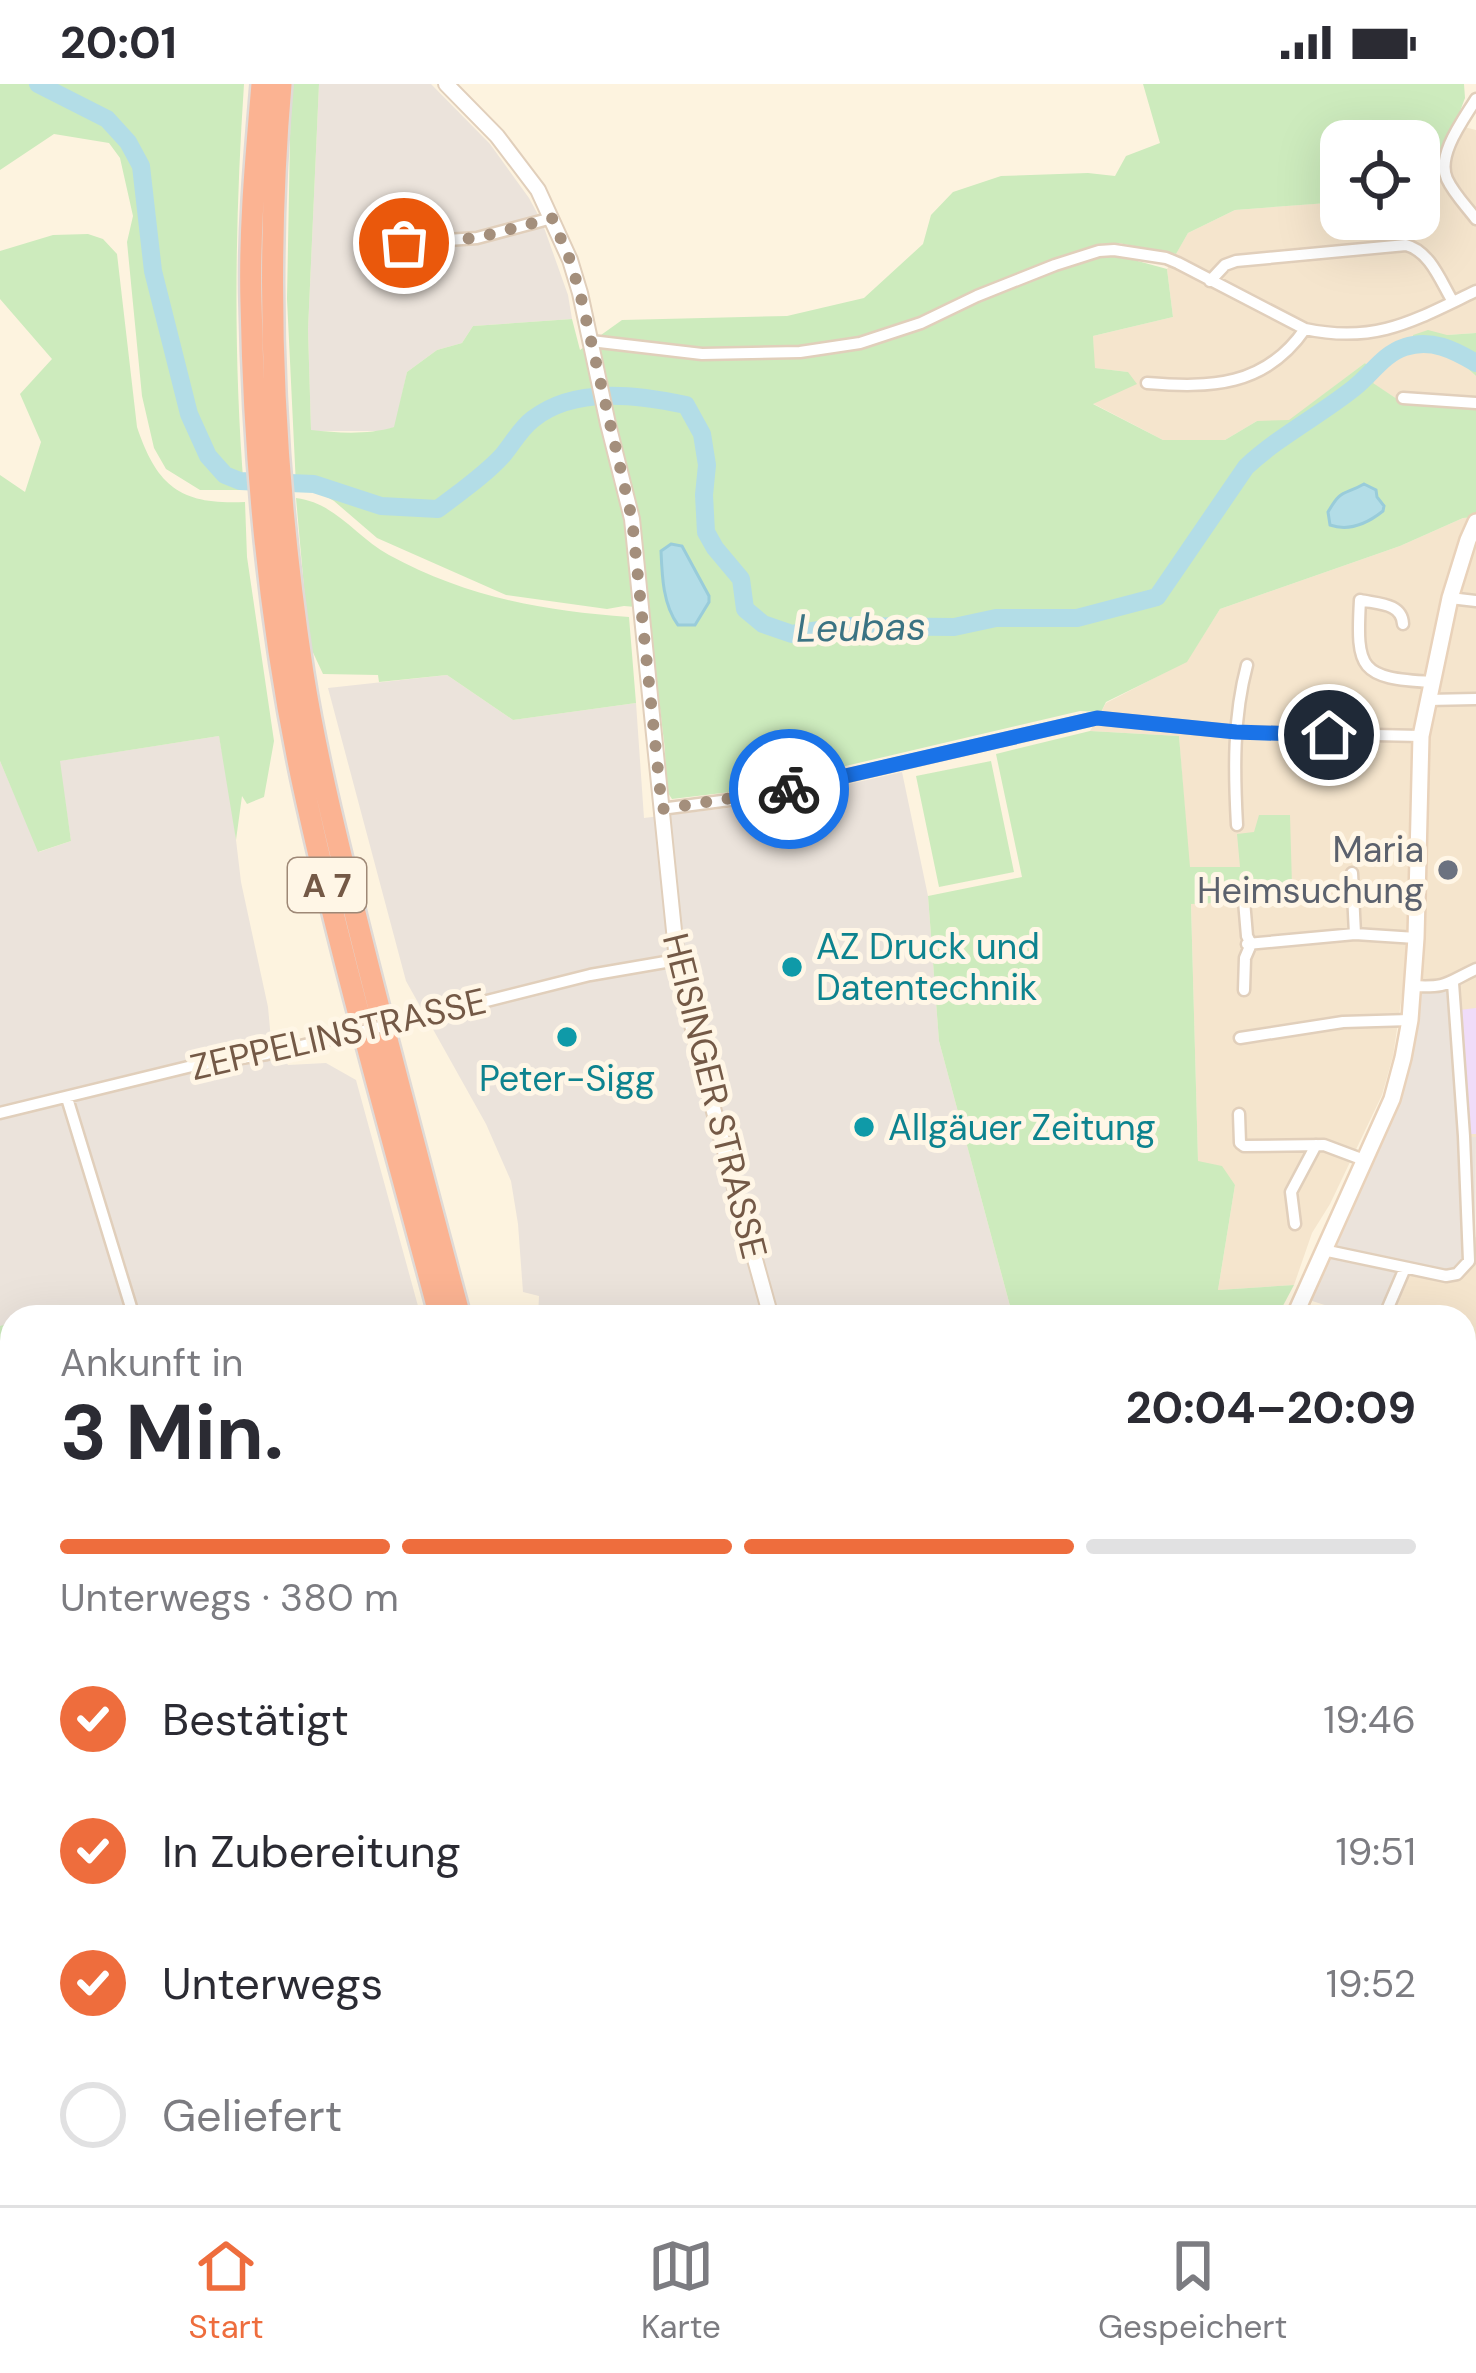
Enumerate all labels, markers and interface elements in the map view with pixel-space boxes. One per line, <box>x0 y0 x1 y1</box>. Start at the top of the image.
text: 20:01 <box>60 13 177 72</box>
map controls <box>1320 120 1440 240</box>
button: locate <box>1320 120 1440 240</box>
pin <box>353 192 455 294</box>
icon: bag <box>371 210 437 276</box>
water label: Leubas <box>796 600 926 654</box>
pin <box>1278 684 1380 786</box>
icon: home <box>1296 702 1362 768</box>
courier <box>729 729 849 849</box>
icon: bike <box>756 756 822 822</box>
place label: Maria Heimsuchung <box>1197 826 1424 914</box>
marker: Maria Heimsuchung <box>1435 857 1461 883</box>
road number: A 7 <box>288 858 366 912</box>
place label: AZ Druck und Datentechnik <box>816 923 1040 1011</box>
street label: HEISINGER STRASSE <box>652 928 778 1264</box>
marker: AZ Druck und Datentechnik <box>779 954 805 980</box>
street label: ZEPPELINSTRASSE <box>186 977 490 1091</box>
marker: Peter-Sigg <box>554 1024 580 1050</box>
place label: Peter-Sigg <box>479 1055 655 1102</box>
place label: Allgäuer Zeitung <box>888 1104 1156 1151</box>
marker: Allgäuer Zeitung <box>851 1114 877 1140</box>
text: Ankunft in <box>60 1337 243 1388</box>
text: 20:04–20:09 <box>1126 1378 1416 1437</box>
text: 3 Min. <box>60 1382 284 1483</box>
text: Unterwegs · 380 m <box>60 1572 399 1623</box>
icon: check <box>60 1686 126 1752</box>
text: Bestätigt <box>162 1690 349 1749</box>
text: 19:46 <box>1323 1694 1416 1745</box>
icon: check <box>60 1818 126 1884</box>
text: In Zubereitung <box>162 1822 461 1881</box>
text: 19:51 <box>1336 1826 1416 1877</box>
icon: check <box>60 1950 126 2016</box>
text: Unterwegs <box>162 1954 383 2013</box>
text: 19:52 <box>1326 1958 1416 2009</box>
text: Geliefert <box>162 2086 342 2145</box>
tab: Start <box>189 2233 264 2348</box>
tab: Karte <box>641 2233 721 2348</box>
tab: Gespeichert <box>1098 2233 1287 2348</box>

